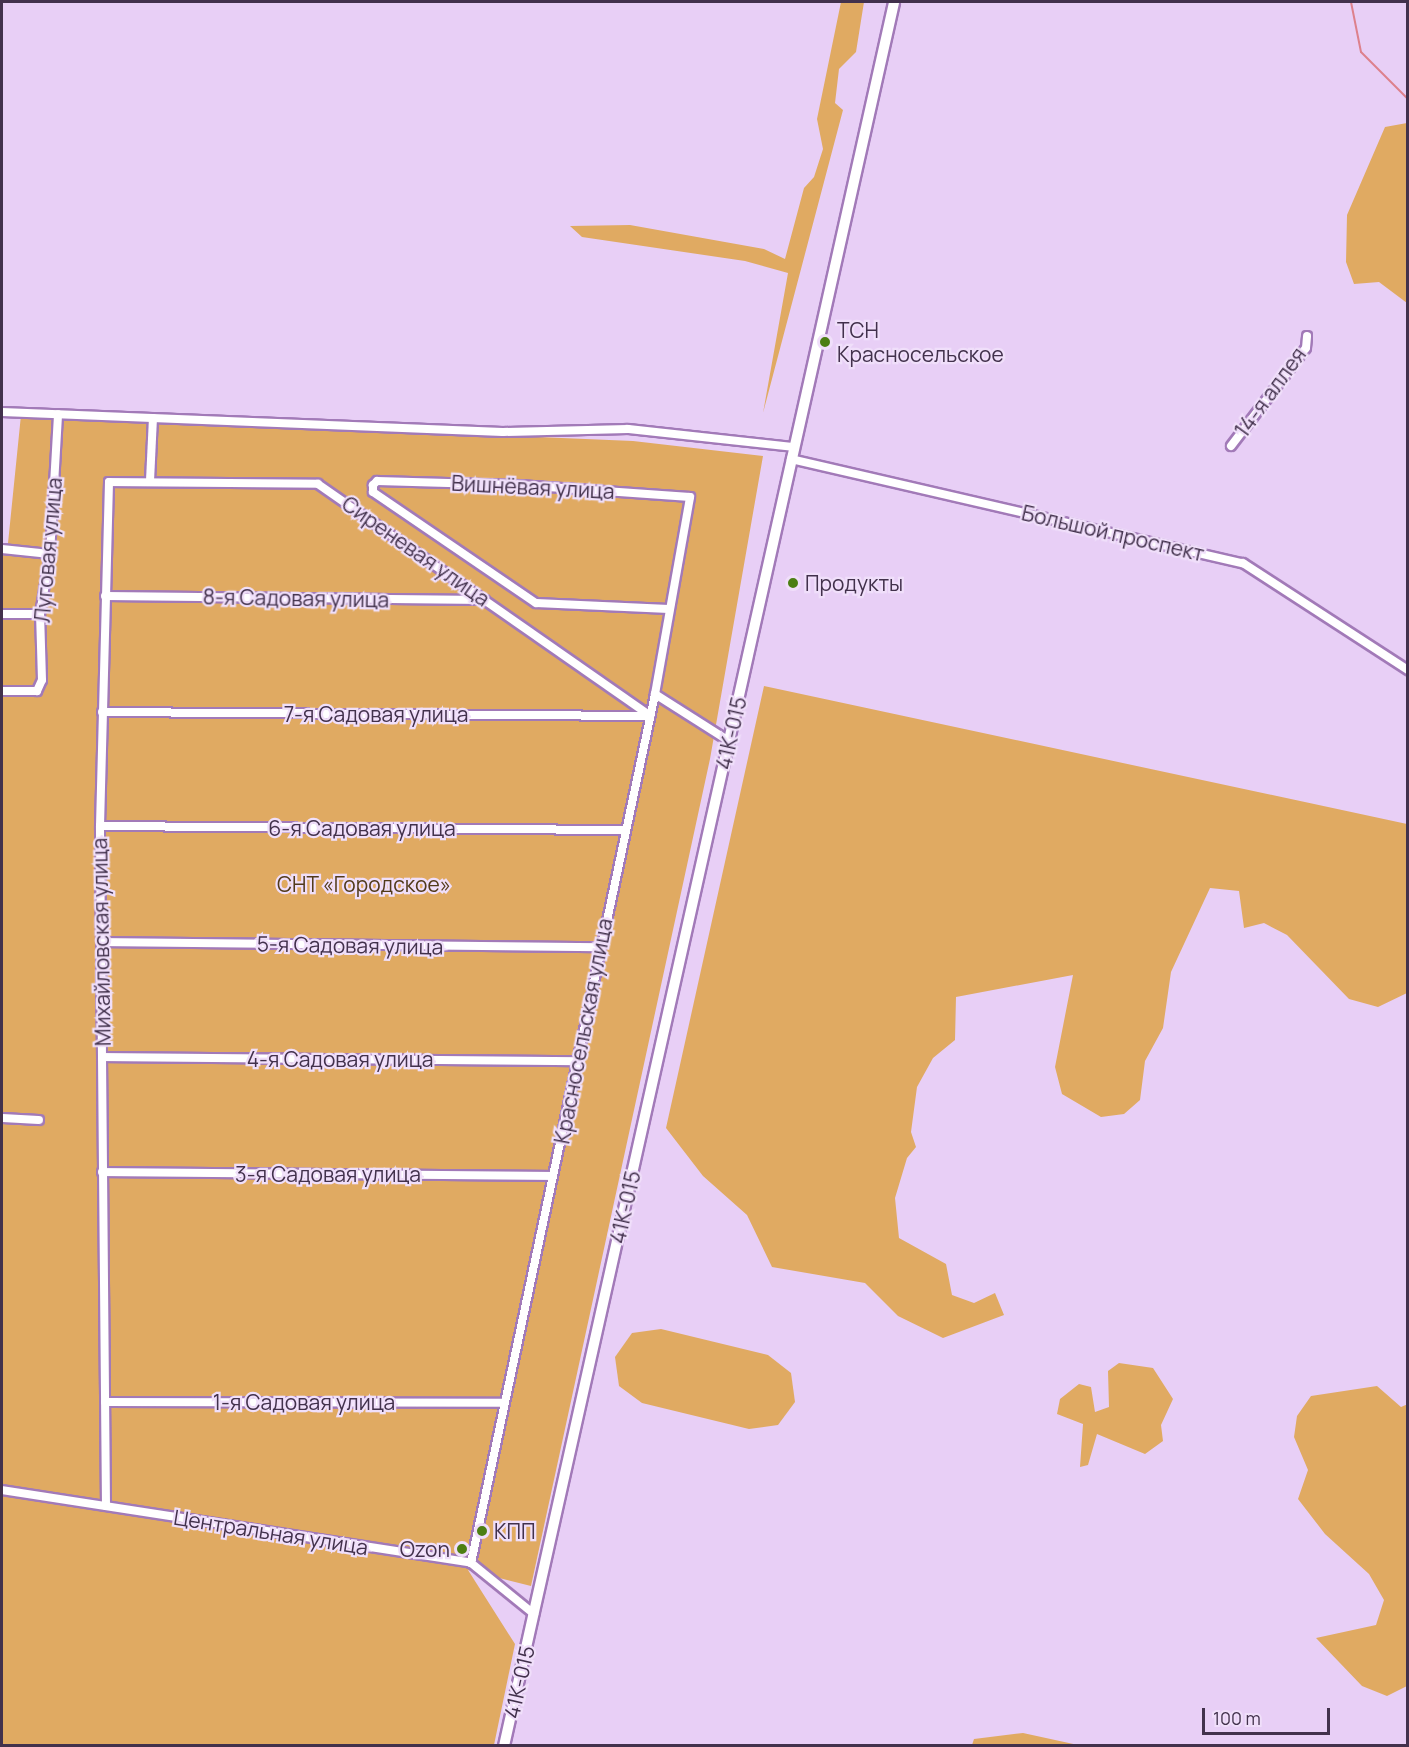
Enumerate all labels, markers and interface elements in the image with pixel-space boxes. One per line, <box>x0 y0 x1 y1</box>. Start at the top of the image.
place label: ТСН Красносельское <box>837 317 1004 367</box>
marker: ТСН Красносельское <box>818 335 832 349</box>
street label: 14-я аллея <box>1229 342 1311 442</box>
street label: Вишнёвая улица <box>451 470 615 504</box>
street label: Луговая улица <box>29 476 67 624</box>
street label: Сиреневая улица <box>337 491 495 611</box>
street label: Большой проспект <box>1019 500 1207 566</box>
place label: Продукты <box>805 570 903 596</box>
marker: Продукты <box>786 576 800 590</box>
street label: 8-я Садовая улица <box>203 584 389 612</box>
street label: 41К-015 <box>710 694 752 772</box>
street label: 7-я Садовая улица <box>284 701 468 727</box>
street label: 6-я Садовая улица <box>268 815 456 841</box>
street label: Михайловская улица <box>87 838 115 1046</box>
park label: СНТ «Городское» <box>277 871 451 897</box>
street label: Красносельская улица <box>549 916 617 1146</box>
street label: 5-я Садовая улица <box>257 931 443 959</box>
street label: 4-я Садовая улица <box>247 1046 433 1072</box>
street label: 3-я Садовая улица <box>235 1161 421 1187</box>
street label: 41К-015 <box>604 1168 646 1246</box>
street label: 1-я Садовая улица <box>213 1389 395 1415</box>
street label: Центральная улица <box>172 1504 370 1560</box>
place label: КПП <box>494 1518 536 1544</box>
marker: КПП <box>475 1524 489 1538</box>
place label: Ozon <box>400 1536 450 1562</box>
marker: Ozon <box>455 1542 469 1556</box>
street label: 41К-015 <box>498 1643 540 1721</box>
scale bar <box>1205 1696 1332 1734</box>
text: 100 m <box>1213 1706 1261 1730</box>

